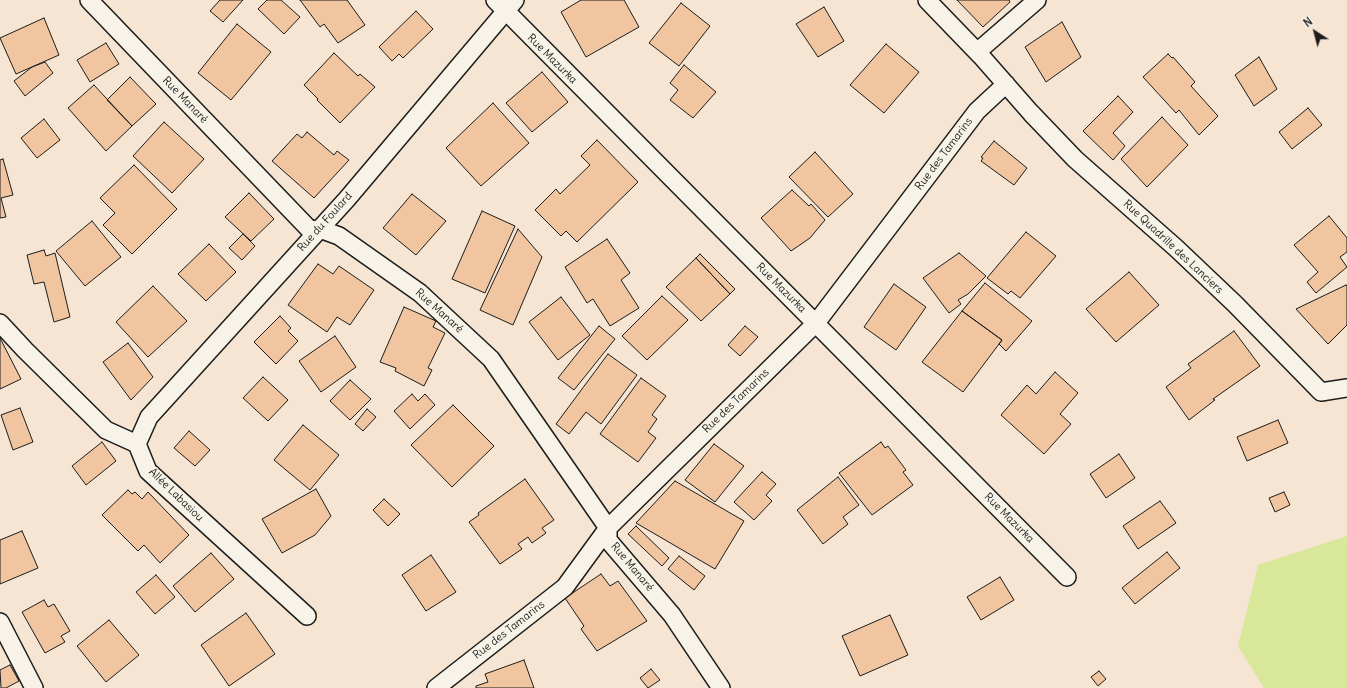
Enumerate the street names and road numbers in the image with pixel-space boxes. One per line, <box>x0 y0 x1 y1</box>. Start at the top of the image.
street label: Rue Mazurka <box>524 31 580 87</box>
street label: Rue Manaré <box>160 74 210 126</box>
street label: Rue des Tamarins <box>912 115 976 193</box>
street label: Rue du Foulard <box>295 190 355 254</box>
street label: Rue Quadrille des Lanciers <box>1120 197 1226 297</box>
street label: Rue Mazurka <box>753 260 809 316</box>
street label: Rue Manaré <box>412 286 466 336</box>
street label: Rue des Tamarins <box>700 366 772 436</box>
street label: Allée Labasiou <box>146 466 206 524</box>
street label: Rue Mazurka <box>981 490 1037 546</box>
street label: Rue Manaré <box>608 540 656 594</box>
street label: Rue des Tamarins <box>471 598 547 662</box>

